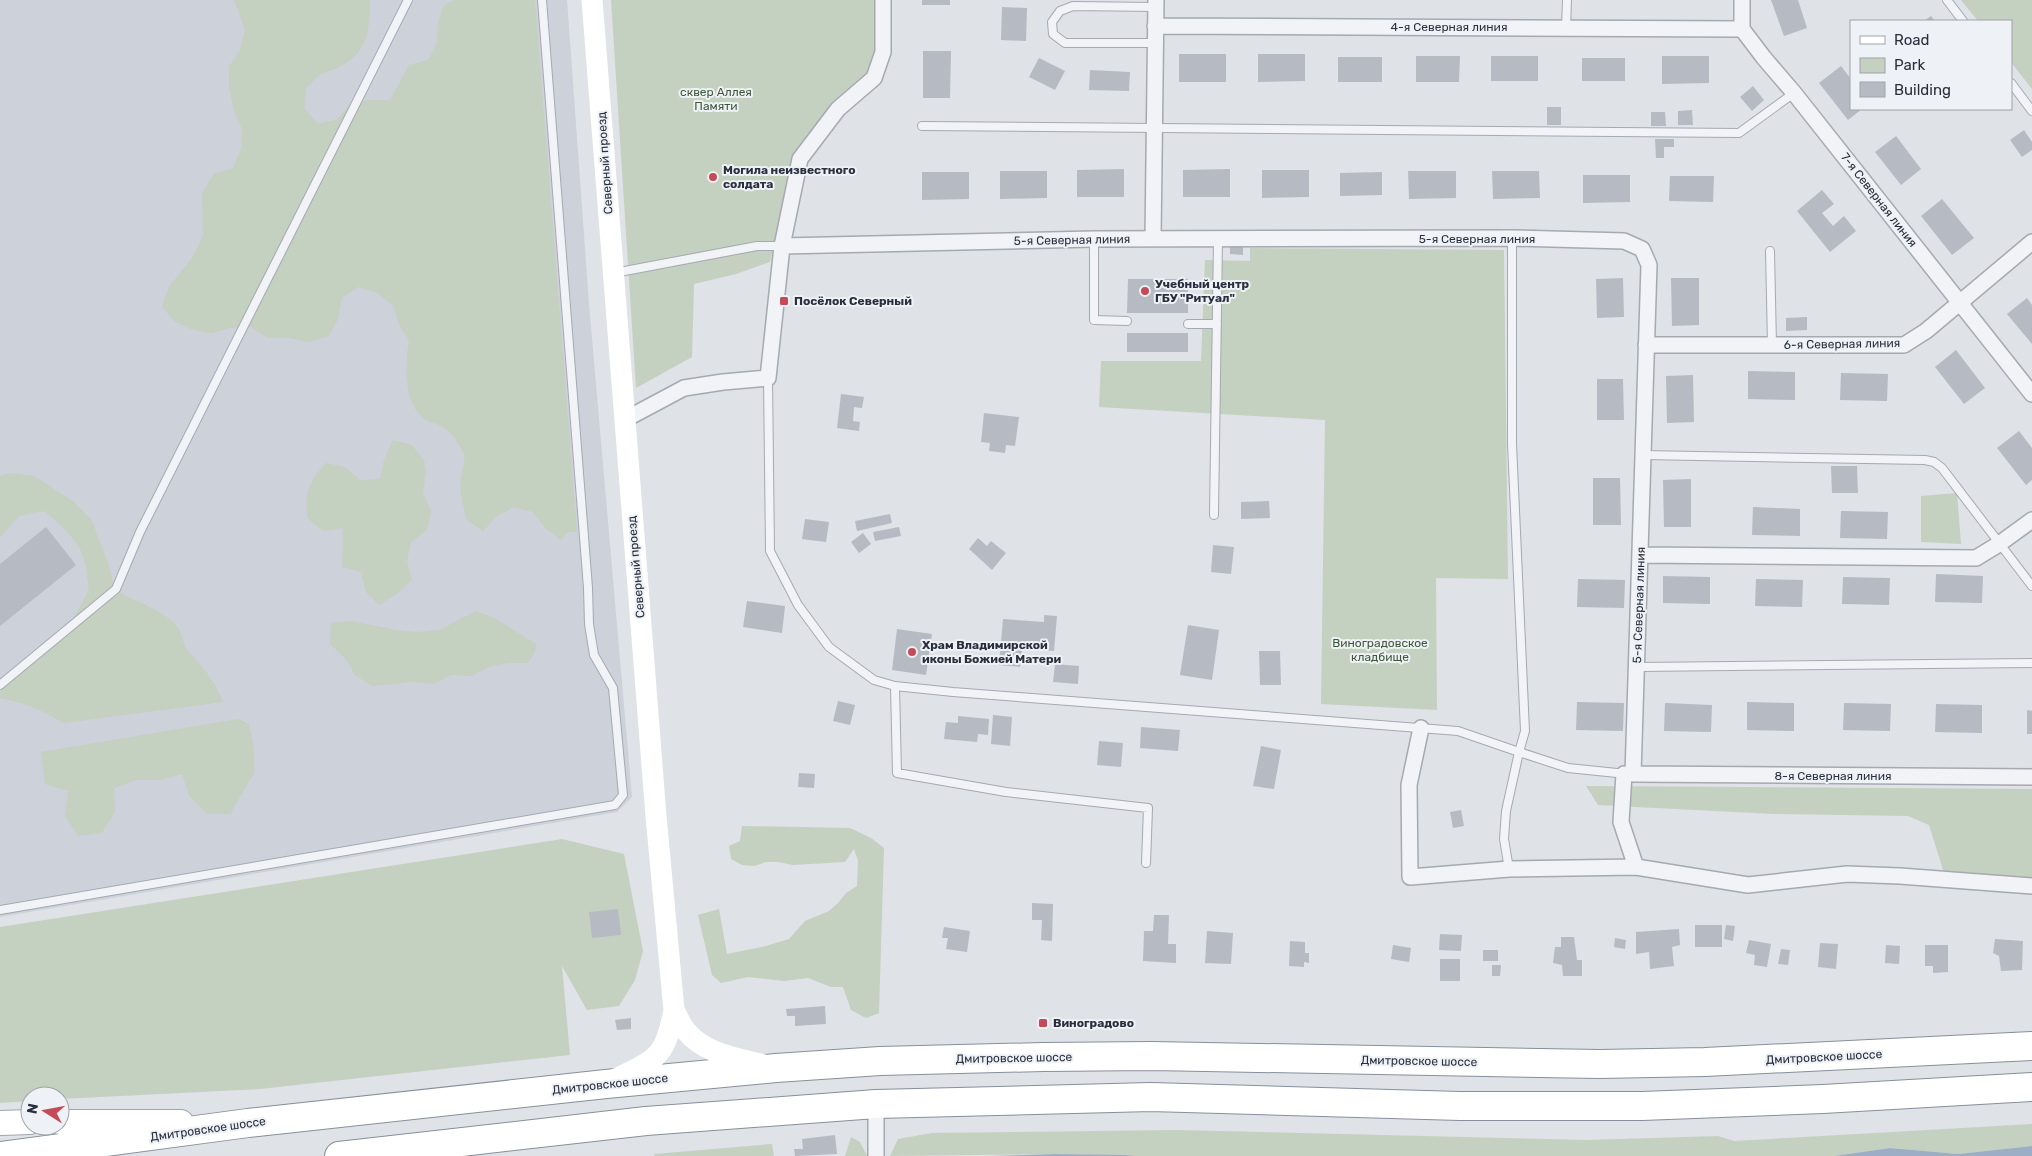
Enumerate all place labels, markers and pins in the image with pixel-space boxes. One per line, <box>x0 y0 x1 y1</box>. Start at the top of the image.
place label: Могила неизвестного солдата <box>723 163 856 191</box>
marker: Могила неизвестного солдата <box>707 171 719 183</box>
place label: Учебный центр ГБУ "Ритуал" <box>1155 277 1249 305</box>
marker: Учебный центр ГБУ "Ритуал" <box>1139 285 1151 297</box>
place label: Посёлок Северный <box>794 294 912 308</box>
marker: Посёлок Северный <box>778 295 790 307</box>
place label: Храм Владимирской иконы Божией Матери <box>922 638 1062 666</box>
marker: Храм Владимирской иконы Божией Матери <box>906 646 918 658</box>
place label: Виноградово <box>1053 1016 1134 1030</box>
marker: Виноградово <box>1037 1017 1049 1029</box>

